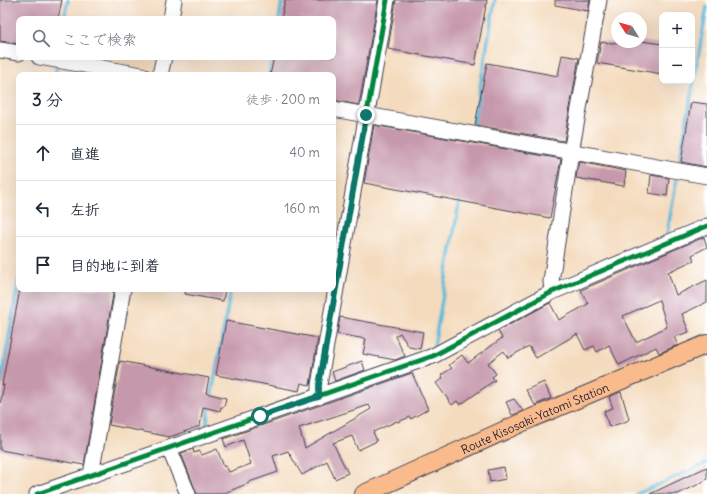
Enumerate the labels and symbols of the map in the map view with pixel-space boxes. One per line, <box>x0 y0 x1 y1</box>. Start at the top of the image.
north arrow <box>611 12 647 48</box>
route end <box>357 106 375 124</box>
street label: Route Kisosaki-Yatomi Station <box>458 379 611 457</box>
route start <box>251 407 269 425</box>

